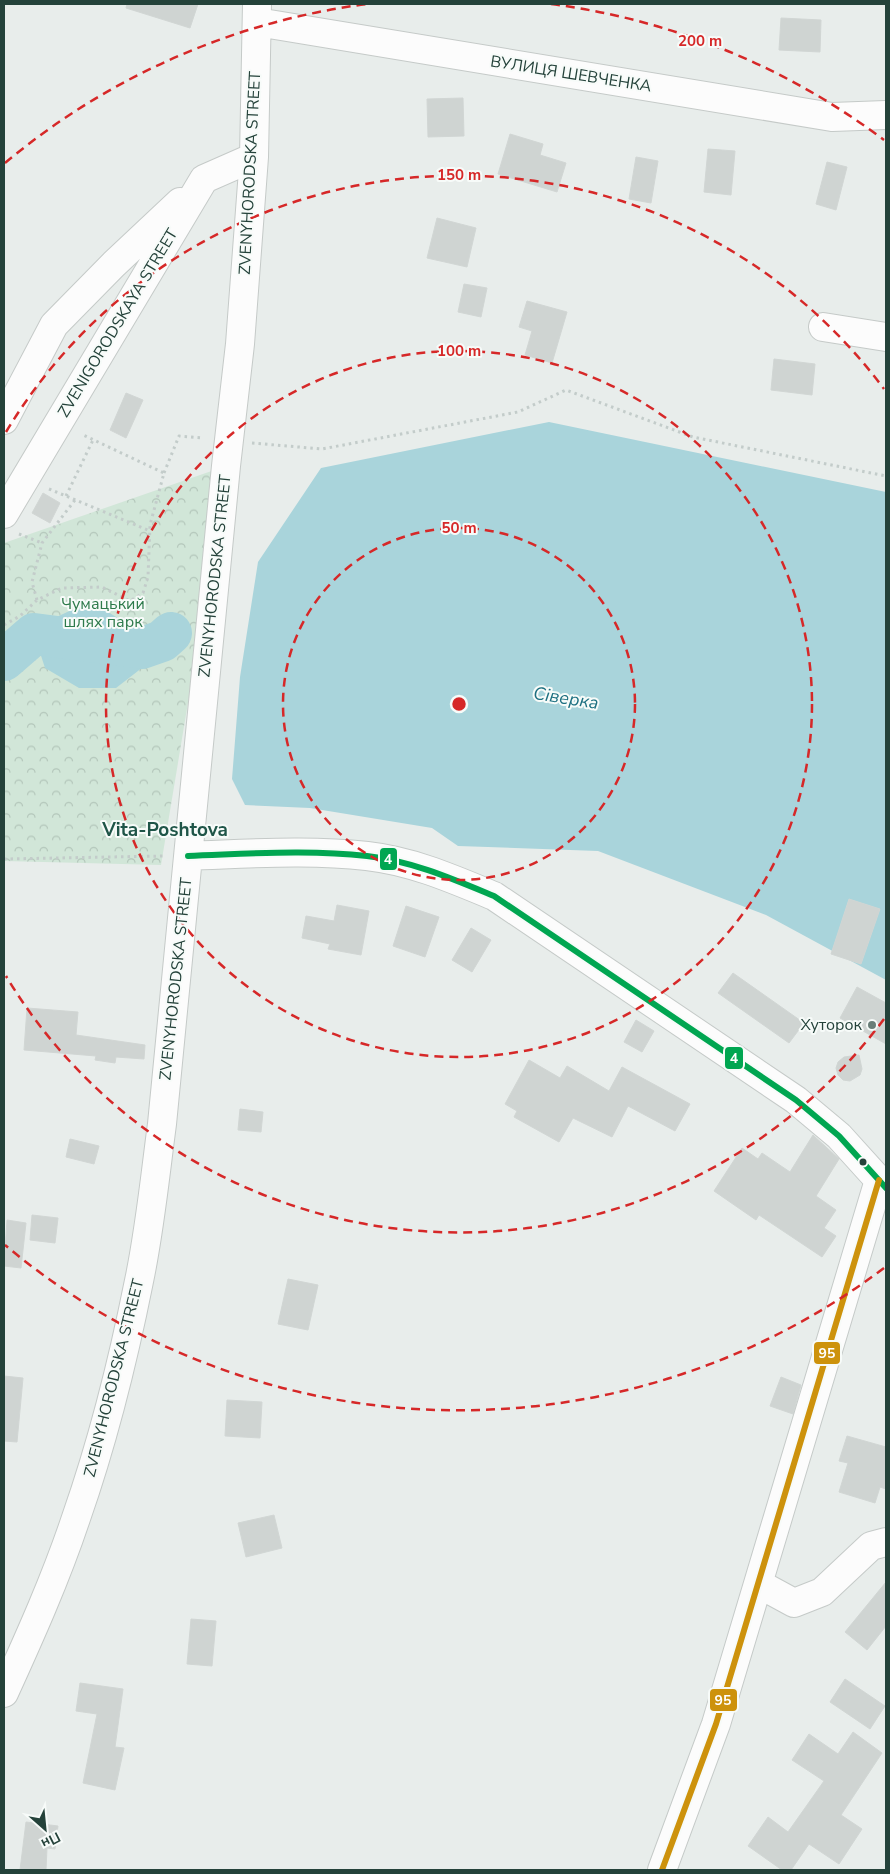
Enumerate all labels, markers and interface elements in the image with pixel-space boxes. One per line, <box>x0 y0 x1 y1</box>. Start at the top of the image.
text: 200 m <box>678 31 722 51</box>
street label: ВУЛИЦЯ ШЕВЧЕНКА <box>489 50 653 98</box>
street label: ZVENYHORODSKA STREET <box>234 70 266 275</box>
text: 150 m <box>437 165 481 185</box>
street label: ZVENIGORODSKAYA STREET <box>53 224 183 421</box>
text: 100 m <box>437 341 481 361</box>
street label: ZVENYHORODSKA STREET <box>193 473 237 678</box>
text: 50 m <box>441 518 477 538</box>
park label: Чумацький шлях парк <box>61 593 145 633</box>
water label: Сіверка <box>532 681 600 715</box>
centre of rings <box>450 695 468 713</box>
district label: Vita-Poshtova <box>101 817 228 843</box>
line badge: 4 <box>379 847 398 871</box>
text: 4 <box>384 850 393 869</box>
street label: ZVENYHORODSKA STREET <box>154 876 198 1081</box>
place label: Хуторок <box>800 1014 863 1036</box>
marker: Хуторок <box>866 1019 878 1031</box>
line badge: 4 <box>724 1046 744 1070</box>
text: 4 <box>730 1049 739 1068</box>
unlabelled marker <box>858 1157 868 1167</box>
street label: ZVENYHORODSKA STREET <box>79 1276 149 1479</box>
line badge: 95 <box>813 1341 841 1365</box>
text: 95 <box>819 1344 835 1363</box>
line badge: 95 <box>709 1688 738 1712</box>
text: 95 <box>715 1691 731 1710</box>
north arrow <box>20 1804 70 1854</box>
text: Пн <box>38 1827 64 1853</box>

